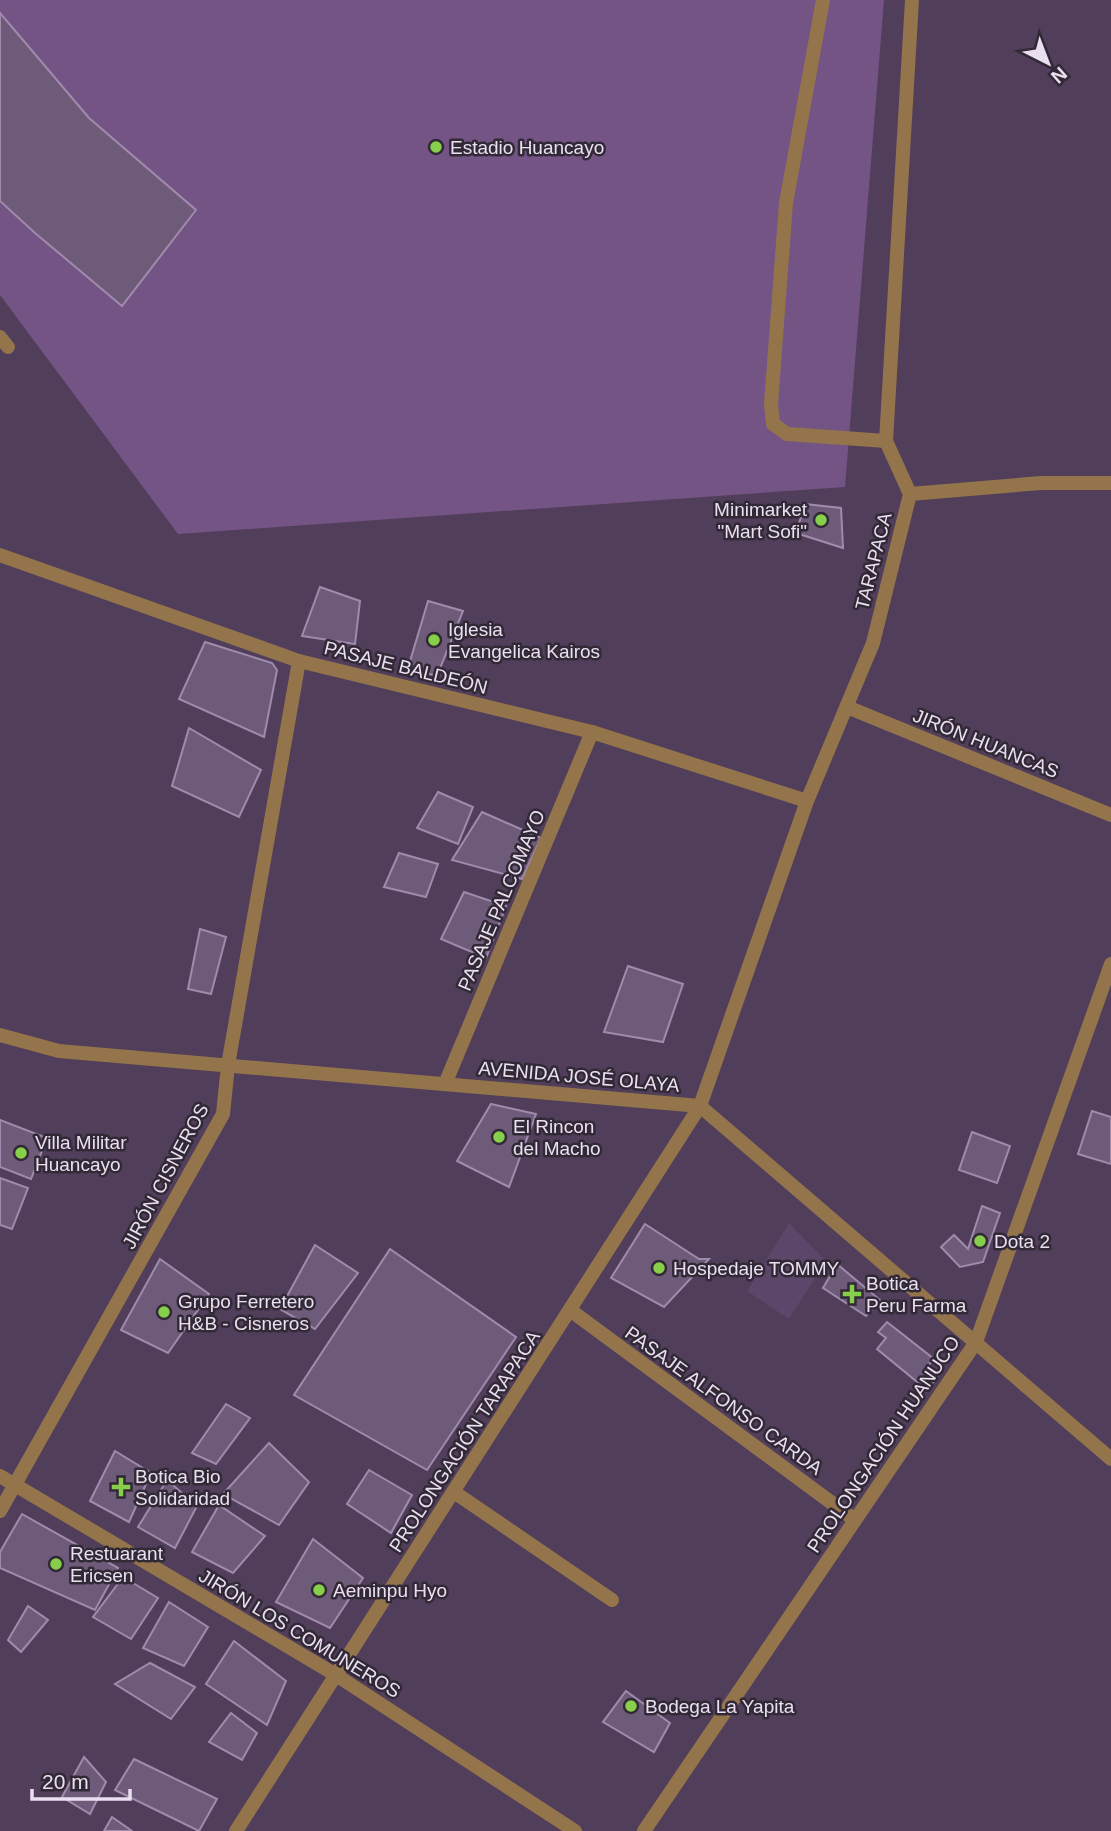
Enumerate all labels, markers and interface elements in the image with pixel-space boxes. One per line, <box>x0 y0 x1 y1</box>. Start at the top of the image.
north arrow <box>1013 28 1083 98</box>
text: N <box>1047 63 1071 88</box>
place label: Estadio Huancayo <box>450 137 604 158</box>
marker: Estadio Huancayo <box>428 139 444 155</box>
place label: Minimarket "Mart Sofi" <box>714 499 808 542</box>
street label: TARAPACA <box>851 510 896 612</box>
marker: Minimarket "Mart Sofi" <box>813 512 829 528</box>
place label: Iglesia Evangelica Kairos <box>448 619 600 662</box>
marker: Iglesia Evangelica Kairos <box>426 632 442 648</box>
street label: PASAJE BALDEÓN <box>322 637 490 698</box>
street label: JIRÓN HUANCAS <box>910 705 1062 782</box>
street label: PASAJE PALCOMAYO <box>454 807 549 994</box>
street label: AVENIDA JOSÉ OLAYA <box>478 1057 681 1096</box>
street label: JIRÓN CISNEROS <box>118 1100 213 1252</box>
place label: El Rincon del Macho <box>513 1116 601 1159</box>
marker: El Rincon del Macho <box>491 1129 507 1145</box>
place label: Villa Militar Huancayo <box>35 1132 127 1175</box>
marker: Villa Militar Huancayo <box>13 1145 29 1161</box>
place label: Dota 2 <box>994 1231 1050 1252</box>
marker: Dota 2 <box>972 1233 988 1249</box>
place label: Hospedaje TOMMY <box>673 1258 839 1279</box>
marker: Hospedaje TOMMY <box>651 1260 667 1276</box>
place label: Botica Peru Farma <box>866 1273 967 1316</box>
marker: Botica Peru Farma <box>844 1286 860 1302</box>
place label: Grupo Ferretero H&B - Cisneros <box>178 1291 314 1334</box>
marker: Grupo Ferretero H&B - Cisneros <box>156 1304 172 1320</box>
street label: PASAJE ALFONSO CARDA <box>621 1322 827 1479</box>
street label: PROLONGACIÓN TARAPACA <box>385 1326 544 1556</box>
street label: PROLONGACIÓN HUANUCO <box>803 1332 964 1556</box>
place label: Botica Bio Solidaridad <box>135 1466 230 1509</box>
marker: Botica Bio Solidaridad <box>113 1479 129 1495</box>
place label: Restuarant Ericsen <box>70 1543 164 1586</box>
marker: Restuarant Ericsen <box>48 1556 64 1572</box>
street label: JIRÓN LOS COMUNEROS <box>195 1565 404 1702</box>
place label: Aeminpu Hyo <box>333 1580 447 1601</box>
marker: Aeminpu Hyo <box>311 1582 327 1598</box>
place label: Bodega La Yapita <box>645 1696 795 1717</box>
marker: Bodega La Yapita <box>623 1698 639 1714</box>
scale bar <box>32 1758 130 1802</box>
text: 20 m <box>42 1770 89 1793</box>

